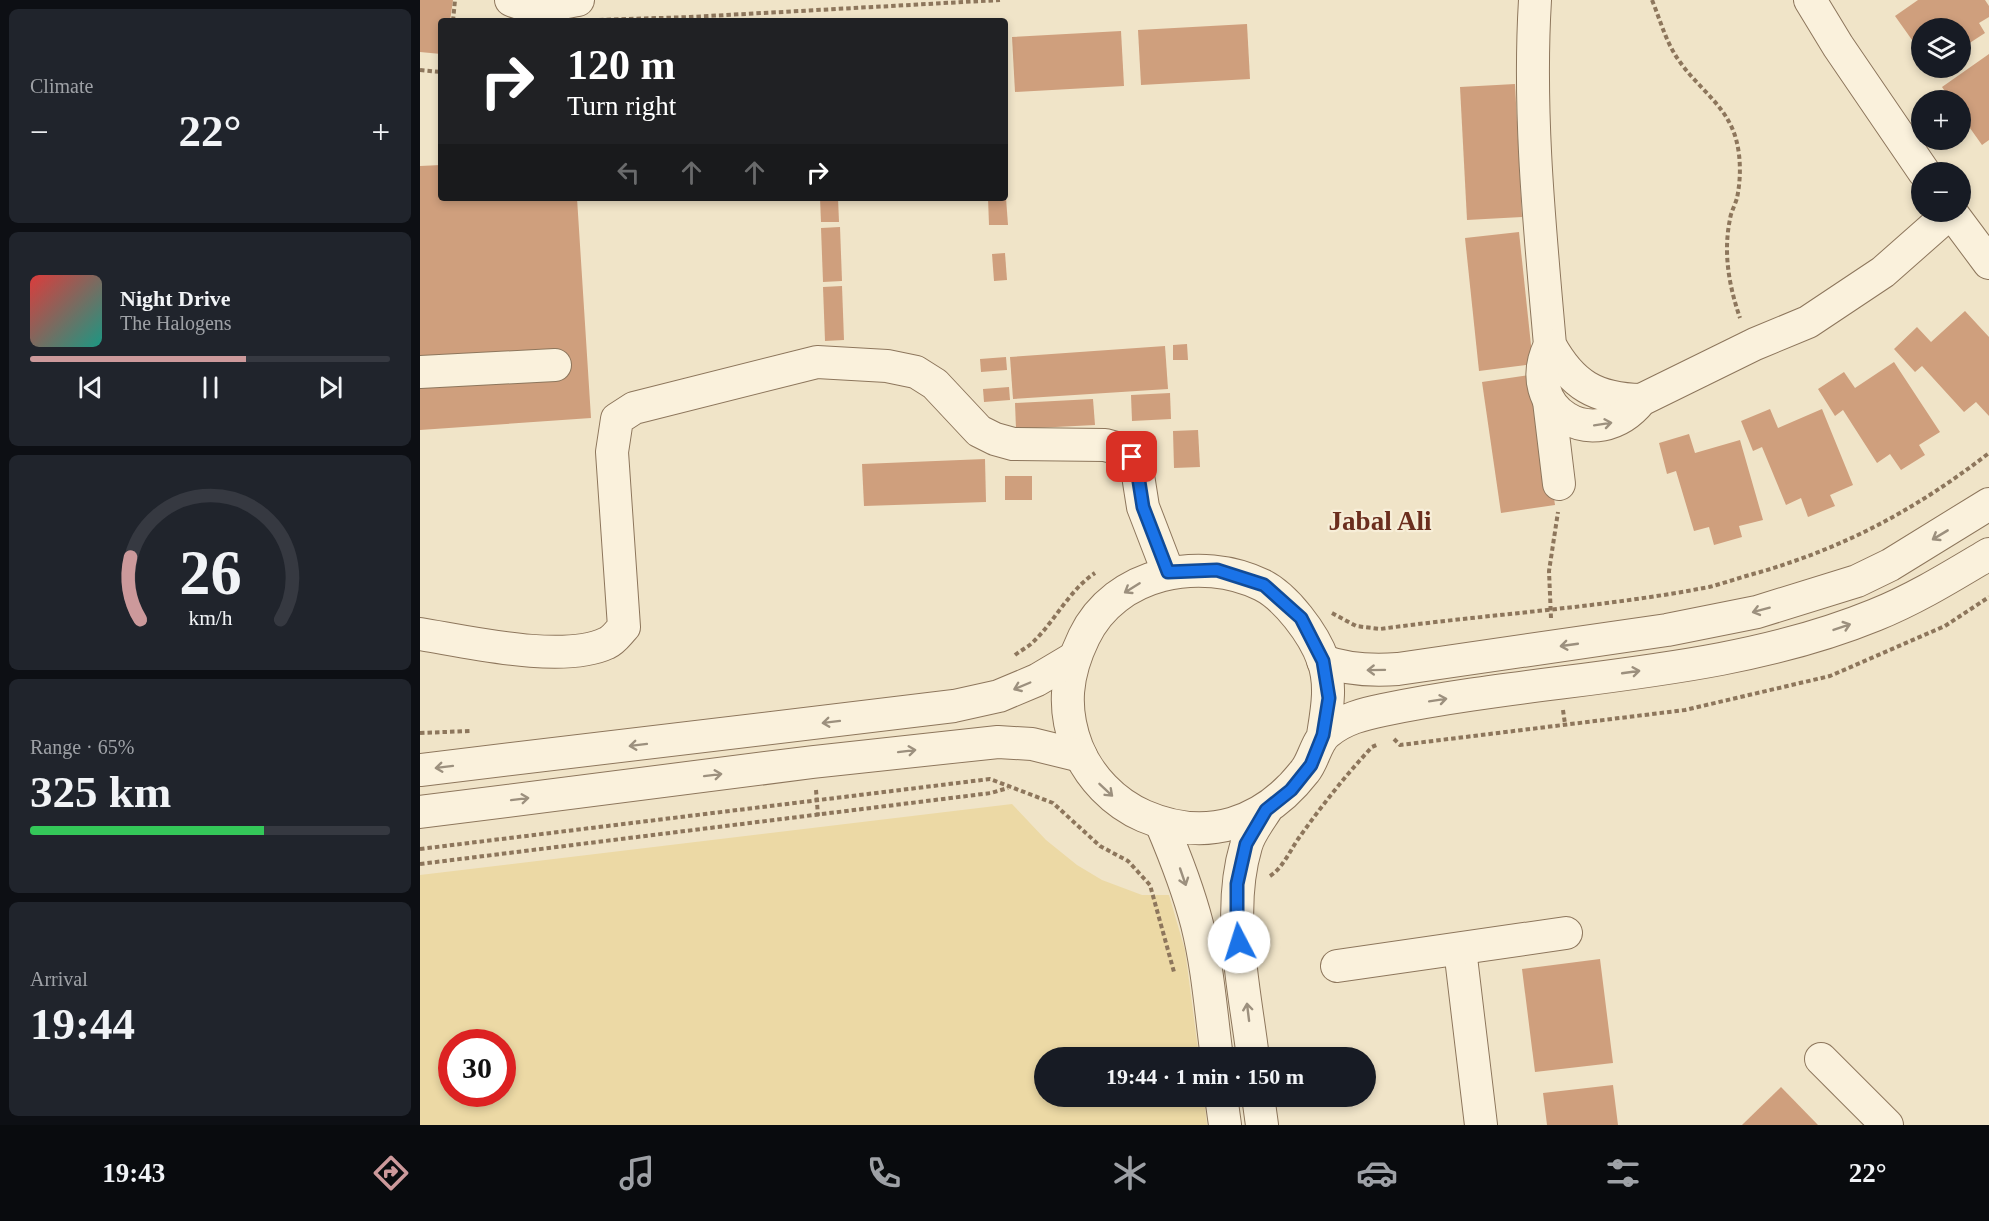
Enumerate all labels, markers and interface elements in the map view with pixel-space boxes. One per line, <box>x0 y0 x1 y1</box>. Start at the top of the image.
map controls <box>1911 18 1971 222</box>
button: layers <box>1911 18 1971 78</box>
icon: right <box>468 42 546 120</box>
text: 120 m <box>567 42 676 88</box>
text: Climate <box>30 75 93 97</box>
button: + <box>1911 90 1971 150</box>
text: Turn right <box>567 91 676 121</box>
text: 22° <box>179 106 242 156</box>
text: − <box>30 114 49 150</box>
text: + <box>371 114 390 150</box>
icon: left <box>612 156 645 189</box>
icon: ahead <box>675 156 708 189</box>
icon: ahead <box>738 156 771 189</box>
icon: right <box>801 156 834 189</box>
button: − <box>1911 162 1971 222</box>
text: Night Drive <box>120 286 231 311</box>
text: The Halogens <box>120 312 232 334</box>
icon: previous <box>74 371 107 404</box>
icon: pause <box>194 371 227 404</box>
icon: next <box>314 371 347 404</box>
one-way arrow <box>1592 419 1612 430</box>
pin <box>1106 431 1157 482</box>
icon: arrive <box>1115 440 1148 473</box>
district label: Jabal Ali <box>1329 506 1432 536</box>
one-way arrow <box>1932 530 1949 542</box>
text: 26 <box>179 538 241 607</box>
one-way arrow <box>1124 582 1141 594</box>
one-way arrow <box>1752 605 1771 617</box>
text: km/h <box>188 606 232 630</box>
one-way arrow <box>1832 621 1851 632</box>
one-way arrow <box>1560 639 1580 650</box>
one-way arrow <box>1367 664 1387 676</box>
one-way arrow <box>1621 667 1640 678</box>
one-way arrow <box>1014 681 1032 692</box>
one-way arrow <box>1428 695 1447 706</box>
one-way arrow <box>822 717 842 728</box>
text: Range · 65% <box>30 736 134 758</box>
one-way arrow <box>628 740 648 751</box>
one-way arrow <box>896 745 916 756</box>
one-way arrow <box>435 762 454 773</box>
text: 325 km <box>30 767 171 817</box>
one-way arrow <box>703 769 722 780</box>
one-way arrow <box>1099 783 1114 797</box>
one-way arrow <box>509 794 529 805</box>
one-way arrow <box>1179 868 1190 886</box>
position arrow <box>1207 910 1271 974</box>
text: Arrival <box>30 968 88 990</box>
text: 19:44 <box>30 999 135 1049</box>
one-way arrow <box>1242 1002 1253 1022</box>
speed limit sign: 30 <box>438 1029 516 1107</box>
text: 19:44 · 1 min · 150 m <box>1106 1064 1304 1089</box>
icon: directions <box>370 1152 412 1194</box>
icon: music <box>616 1152 658 1194</box>
icon: phone <box>863 1152 905 1194</box>
icon: climate <box>1109 1152 1151 1194</box>
icon: car <box>1356 1152 1398 1194</box>
icon: filters <box>1602 1152 1644 1194</box>
text: 19:43 <box>102 1158 165 1188</box>
text: 22° <box>1849 1158 1887 1188</box>

